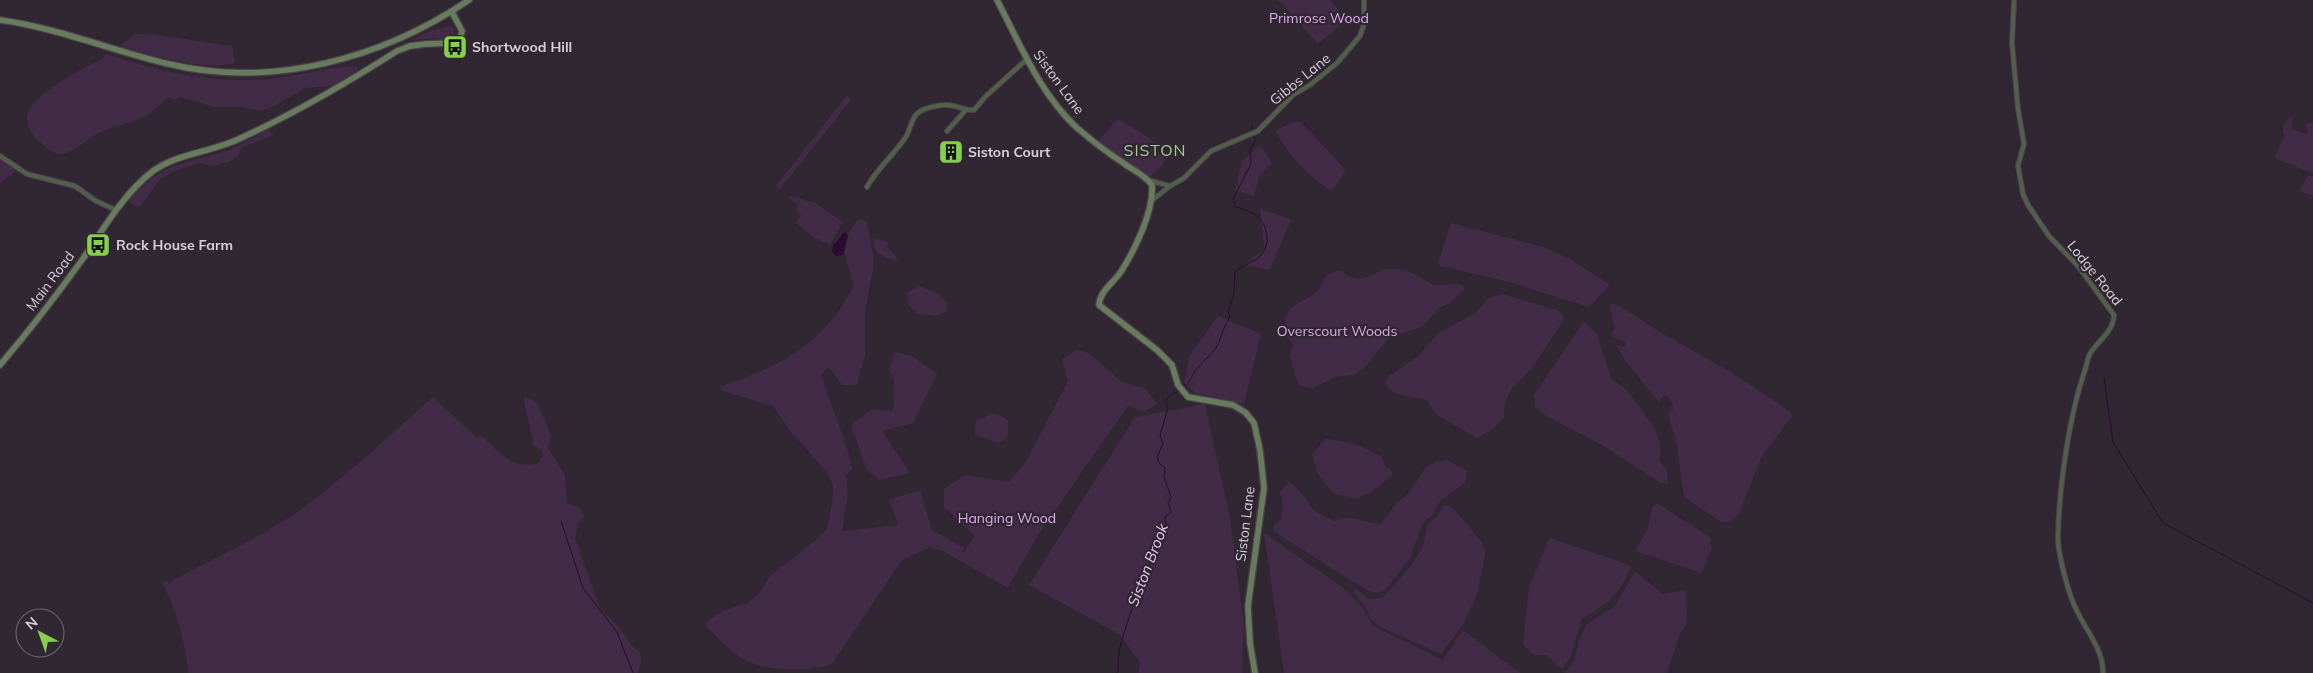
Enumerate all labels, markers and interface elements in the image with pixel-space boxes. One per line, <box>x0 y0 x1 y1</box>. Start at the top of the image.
park label: Primrose Wood <box>1269 9 1369 27</box>
bus stop icon: Shortwood Hill <box>442 34 468 60</box>
place label: Shortwood Hill <box>472 38 572 56</box>
street label: Siston Lane <box>1030 46 1088 118</box>
street label: Gibbs Lane <box>1266 49 1334 109</box>
building icon: Siston Court <box>938 139 964 165</box>
district label: SISTON <box>1123 140 1187 160</box>
place label: Siston Court <box>968 143 1051 161</box>
bus stop icon: Rock House Farm <box>85 232 111 258</box>
place label: Rock House Farm <box>116 236 233 254</box>
street label: Lodge Road <box>2063 237 2127 309</box>
street label: Main Road <box>22 248 78 314</box>
park label: Overscourt Woods <box>1277 322 1397 340</box>
street label: Siston Lane <box>1231 485 1259 563</box>
park label: Hanging Wood <box>958 509 1056 527</box>
water label: Siston Brook <box>1123 520 1172 609</box>
north arrow <box>15 608 65 658</box>
text: N <box>22 613 41 633</box>

